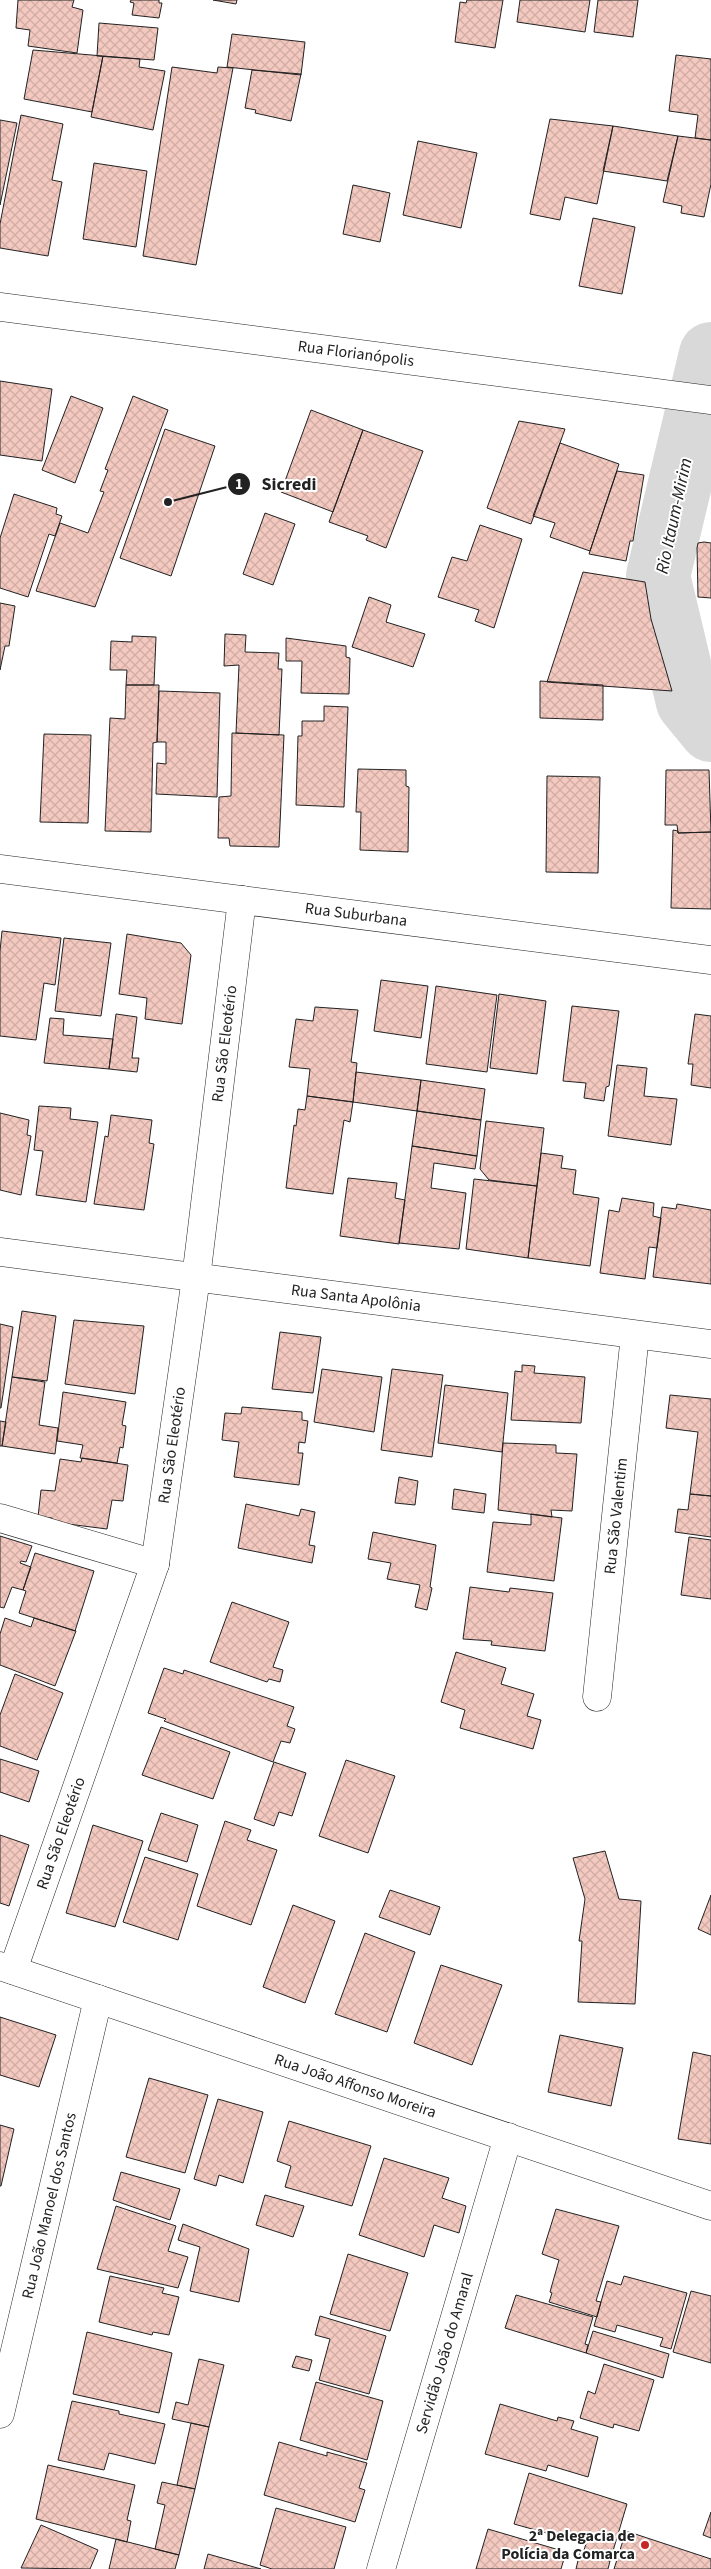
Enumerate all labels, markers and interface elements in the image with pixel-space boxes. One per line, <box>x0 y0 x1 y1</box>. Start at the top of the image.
street label: Rua Florianópolis <box>296 335 416 372</box>
water label: Rio Itaum-Mirim <box>650 456 698 576</box>
callout: Sicredi <box>226 467 326 500</box>
text: Sicredi <box>262 472 317 497</box>
text: 1 <box>235 474 243 495</box>
street label: Rua Suburbana <box>304 897 409 932</box>
street label: Rua São Eleotério <box>206 984 243 1104</box>
street label: Rua Santa Apolônia <box>290 1279 422 1317</box>
street label: Rua São Eleotério <box>153 1385 191 1505</box>
street label: Rua São Valentim <box>599 1457 633 1575</box>
street label: Rua São Eleotério <box>31 1774 91 1892</box>
street label: Rua João Affonso Moreira <box>271 2048 439 2124</box>
street label: Rua João Manoel dos Santos <box>17 2110 82 2301</box>
street label: Servidão João do Amaral <box>410 2270 479 2436</box>
place label: 2ª Delegacia de Polícia da Comarca <box>501 2525 635 2565</box>
marker: 2ª Delegacia de Polícia da Comarca <box>639 2539 651 2551</box>

